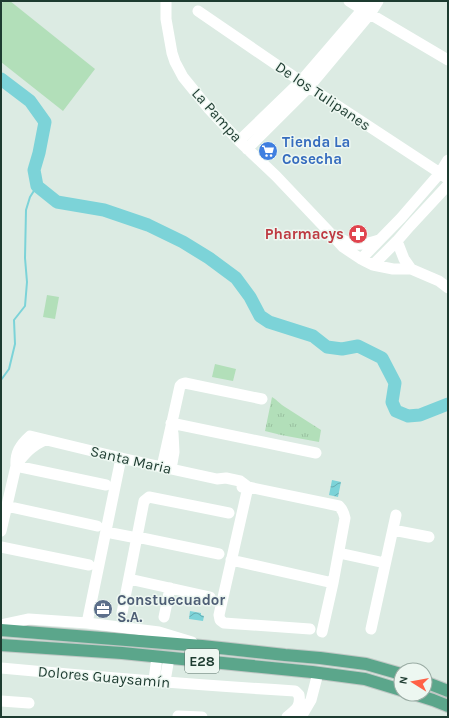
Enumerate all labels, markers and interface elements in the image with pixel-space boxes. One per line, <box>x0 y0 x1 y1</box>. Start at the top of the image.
street label: De los Tulipanes <box>272 58 374 134</box>
street label: La Pampa <box>188 84 246 146</box>
place label: Tienda La Cosecha <box>282 133 350 168</box>
supermarket icon: Tienda La Cosecha <box>257 140 279 162</box>
pharmacy icon: Pharmacys <box>347 223 369 245</box>
place label: Pharmacys <box>265 225 344 243</box>
street label: Santa Maria <box>89 442 173 478</box>
place label: Constuecuador S.A. <box>117 591 225 626</box>
office icon: Constuecuador S.A. <box>92 598 114 620</box>
road number: E28 <box>185 649 219 673</box>
street label: Dolores Guaysamín <box>37 662 171 692</box>
north arrow <box>393 662 433 702</box>
text: N <box>397 675 411 685</box>

